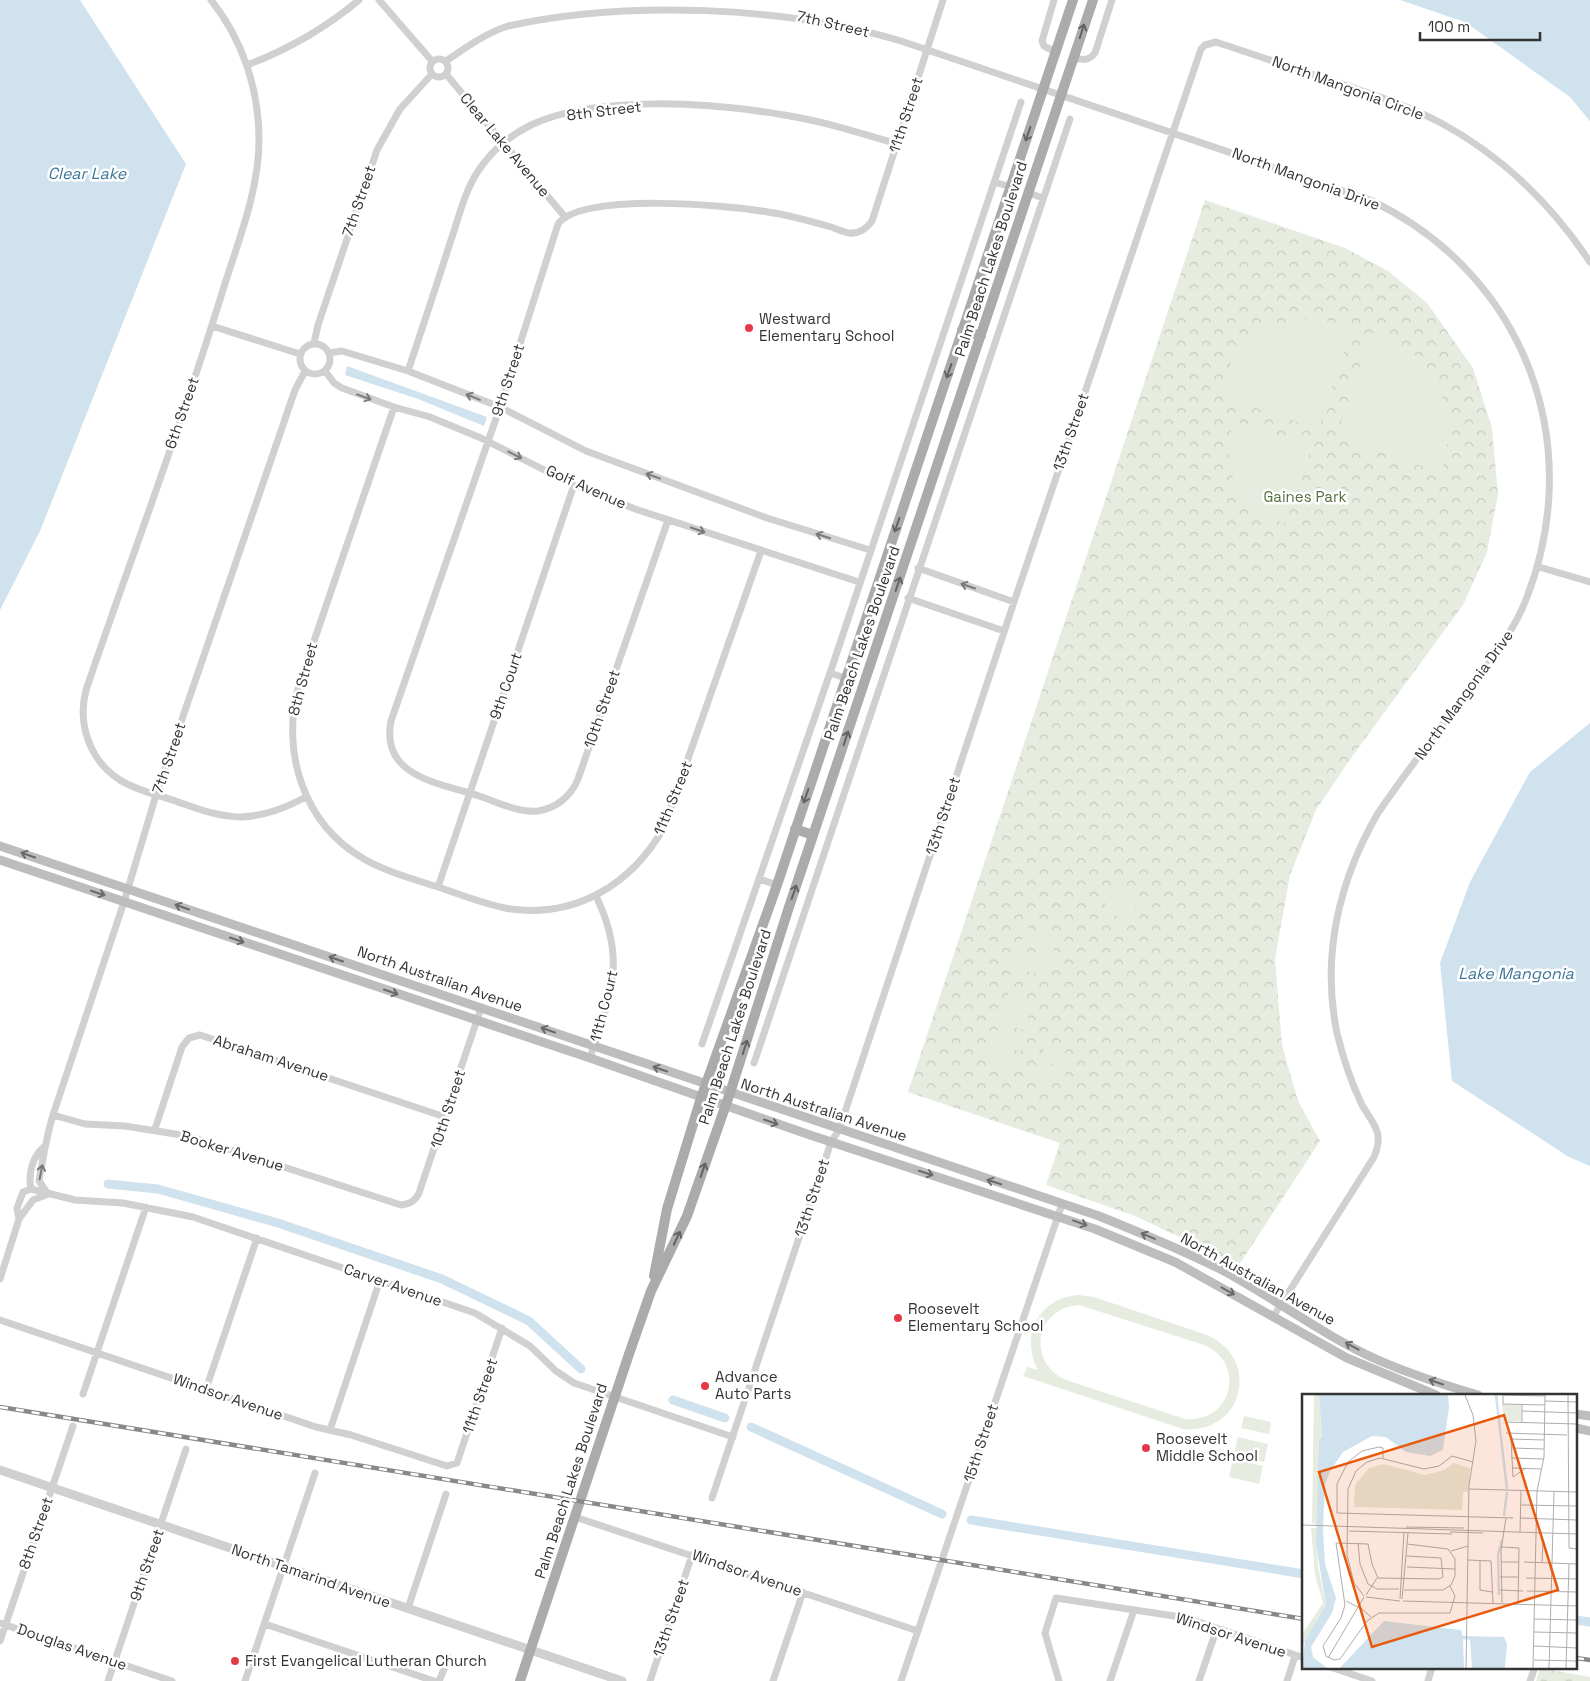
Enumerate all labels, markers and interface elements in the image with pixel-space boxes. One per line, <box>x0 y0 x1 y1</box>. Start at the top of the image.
street label: 7th Street <box>795 6 872 41</box>
scale bar <box>1420 10 1540 42</box>
text: 100 m <box>1428 17 1470 36</box>
one-way arrow <box>1078 24 1088 40</box>
street label: North Mangonia Circle <box>1270 51 1427 124</box>
street label: 11th Street <box>884 75 927 155</box>
street label: Clear Lake Avenue <box>456 89 555 201</box>
street label: 8th Street <box>565 96 642 125</box>
one-way arrow <box>1023 126 1032 142</box>
street label: North Mangonia Drive <box>1230 143 1383 214</box>
street label: Palm Beach Lakes Boulevard <box>950 159 1031 359</box>
water label: Clear Lake <box>48 163 127 184</box>
street label: 7th Street <box>337 163 380 239</box>
place label: Westward Elementary School <box>759 309 895 345</box>
marker: Westward Elementary School <box>743 322 755 334</box>
street label: 9th Street <box>487 341 528 418</box>
one-way arrow <box>943 363 953 379</box>
street label: 6th Street <box>160 374 203 451</box>
street label: 13th Street <box>1048 390 1093 473</box>
one-way arrow <box>466 391 481 401</box>
one-way arrow <box>356 392 372 402</box>
one-way arrow <box>508 450 523 460</box>
street label: Golf Avenue <box>543 460 630 513</box>
one-way arrow <box>646 471 662 480</box>
park label: Gaines Park <box>1263 487 1347 506</box>
one-way arrow <box>892 517 901 533</box>
one-way arrow <box>689 526 705 535</box>
one-way arrow <box>816 530 832 540</box>
street label: Palm Beach Lakes Boulevard <box>819 543 904 743</box>
one-way arrow <box>894 577 903 592</box>
one-way arrow <box>961 581 976 590</box>
street label: North Mangonia Drive <box>1410 626 1517 763</box>
street label: 8th Street <box>284 640 321 718</box>
street label: 9th Court <box>485 650 526 722</box>
street label: 10th Street <box>579 667 624 751</box>
street label: 7th Street <box>147 720 190 796</box>
one-way arrow <box>841 730 851 746</box>
street label: 11th Street <box>649 758 696 838</box>
street label: 13th Street <box>921 774 964 857</box>
one-way arrow <box>801 787 810 803</box>
one-way arrow <box>20 850 36 859</box>
one-way arrow <box>790 885 799 900</box>
one-way arrow <box>90 889 105 898</box>
one-way arrow <box>174 902 190 911</box>
street label: Palm Beach Lakes Boulevard <box>694 927 775 1127</box>
one-way arrow <box>228 936 244 945</box>
street label: North Australian Avenue <box>355 941 525 1016</box>
one-way arrow <box>328 954 344 963</box>
water label: Lake Mangonia <box>1458 963 1575 984</box>
street label: 11th Court <box>585 968 622 1044</box>
one-way arrow <box>382 988 398 997</box>
one-way arrow <box>541 1025 556 1034</box>
street label: Abraham Avenue <box>211 1030 331 1085</box>
one-way arrow <box>741 1039 751 1055</box>
one-way arrow <box>652 1064 668 1073</box>
street label: 10th Street <box>426 1067 469 1151</box>
street label: North Australian Avenue <box>739 1074 910 1145</box>
one-way arrow <box>763 1118 779 1127</box>
street label: Booker Avenue <box>178 1126 286 1175</box>
street label: 13th Street <box>790 1156 833 1239</box>
one-way arrow <box>699 1162 708 1178</box>
one-way arrow <box>37 1164 47 1180</box>
one-way arrow <box>918 1168 934 1178</box>
one-way arrow <box>987 1176 1003 1186</box>
one-way arrow <box>1072 1219 1087 1228</box>
street label: North Australian Avenue <box>1178 1228 1339 1329</box>
one-way arrow <box>1141 1230 1156 1240</box>
one-way arrow <box>672 1231 682 1246</box>
street label: Carver Avenue <box>341 1259 445 1310</box>
one-way arrow <box>1221 1286 1236 1296</box>
place label: Roosevelt Elementary School <box>908 1299 1044 1335</box>
marker: Roosevelt Elementary School <box>892 1312 904 1324</box>
one-way arrow <box>1344 1341 1359 1351</box>
street label: 11th Street <box>458 1356 501 1436</box>
place label: Advance Auto Parts <box>715 1367 791 1403</box>
street label: Windsor Avenue <box>171 1369 286 1424</box>
one-way arrow <box>1429 1377 1445 1386</box>
marker: Advance Auto Parts <box>699 1380 711 1392</box>
street label: Palm Beach Lakes Boulevard <box>530 1381 611 1581</box>
inset map <box>1302 1394 1578 1668</box>
street label: 15th Street <box>959 1401 1002 1484</box>
place label: Roosevelt Middle School <box>1156 1429 1258 1465</box>
marker: Roosevelt Middle School <box>1140 1442 1152 1454</box>
street label: 8th Street <box>14 1494 57 1571</box>
street label: 9th Street <box>125 1526 168 1603</box>
street label: North Tamarind Avenue <box>229 1539 393 1612</box>
street label: Windsor Avenue <box>690 1545 805 1600</box>
street label: 13th Street <box>648 1576 693 1659</box>
street label: Windsor Avenue <box>1173 1608 1289 1661</box>
street label: Douglas Avenue <box>15 1619 130 1674</box>
place label: First Evangelical Lutheran Church <box>245 1651 487 1670</box>
marker: First Evangelical Lutheran Church <box>229 1655 241 1667</box>

